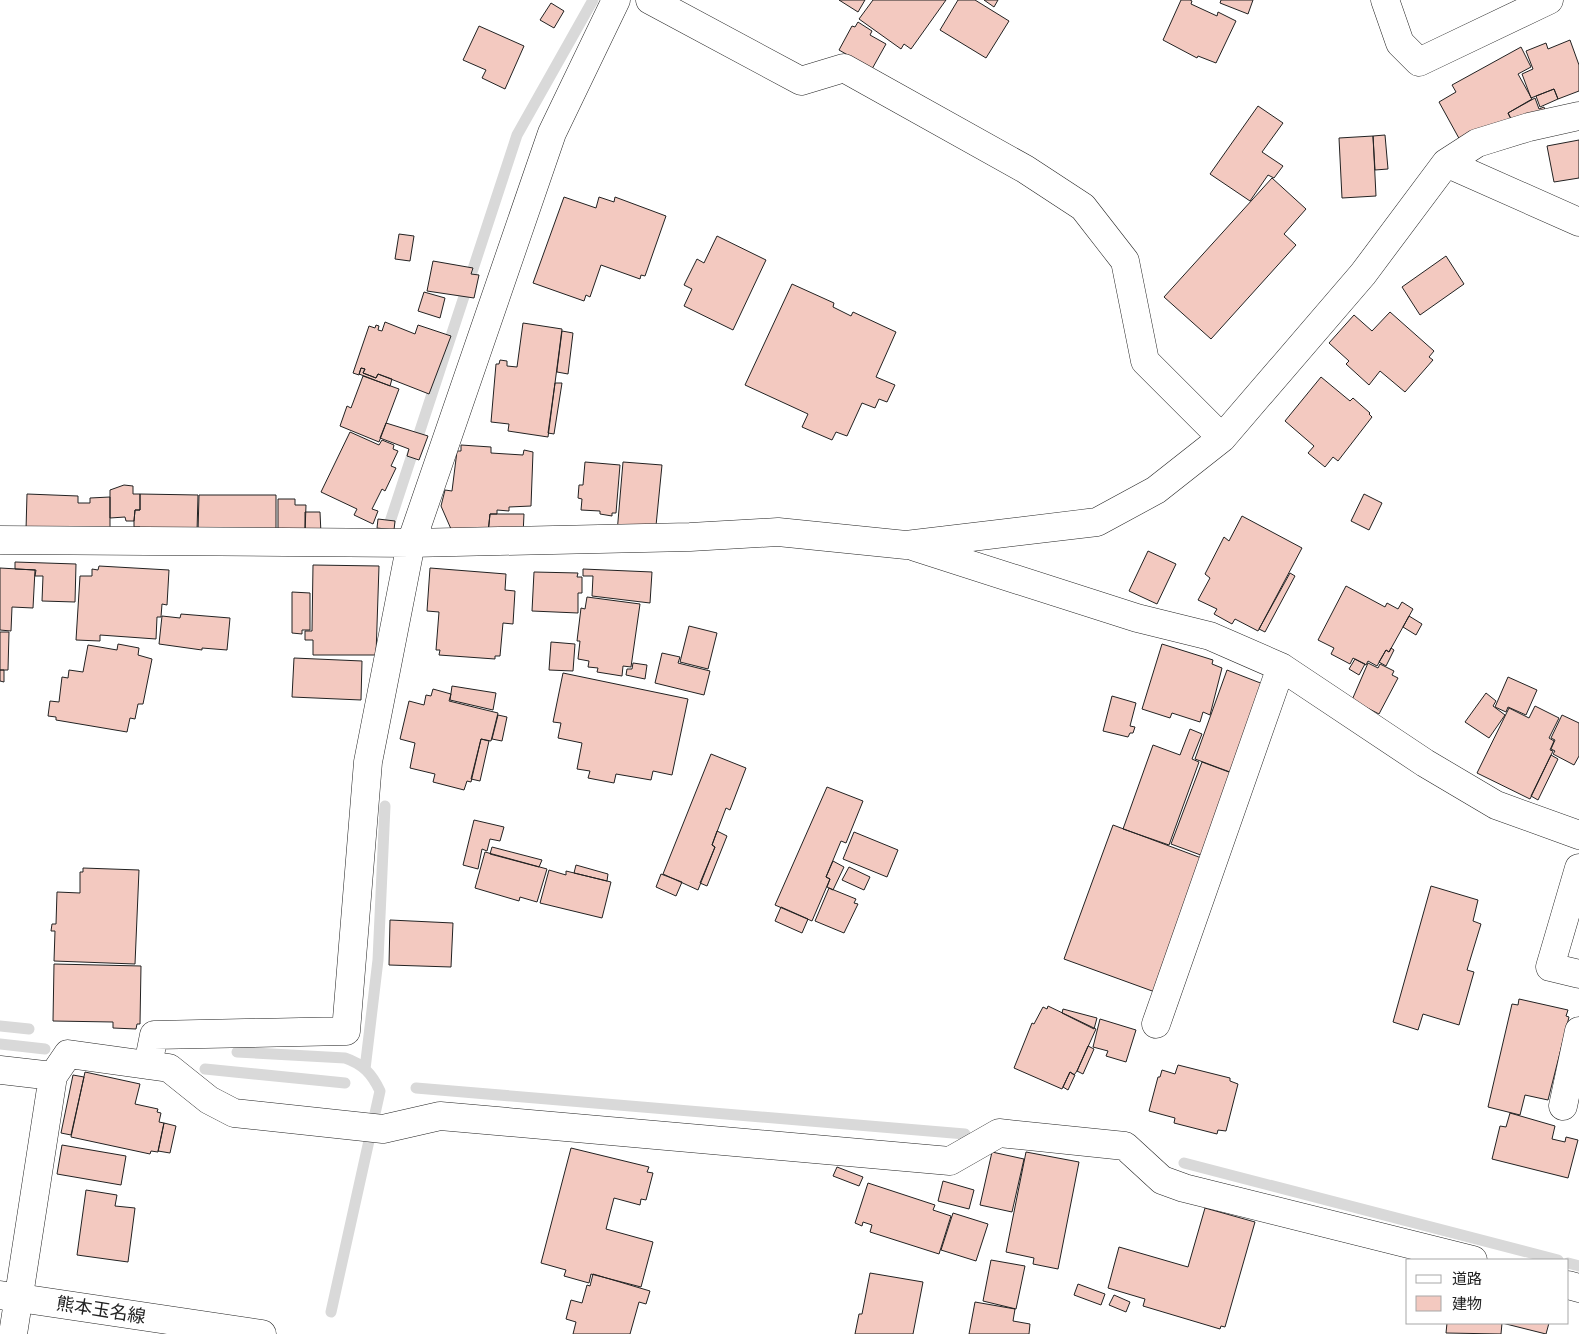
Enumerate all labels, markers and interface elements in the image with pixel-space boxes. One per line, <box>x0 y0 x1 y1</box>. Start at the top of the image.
legend <box>1406 1259 1569 1324</box>
text: 道路 <box>1452 1270 1482 1288</box>
street label: 熊本玉名線 <box>55 1292 147 1328</box>
text: 建物 <box>1452 1295 1482 1313</box>

